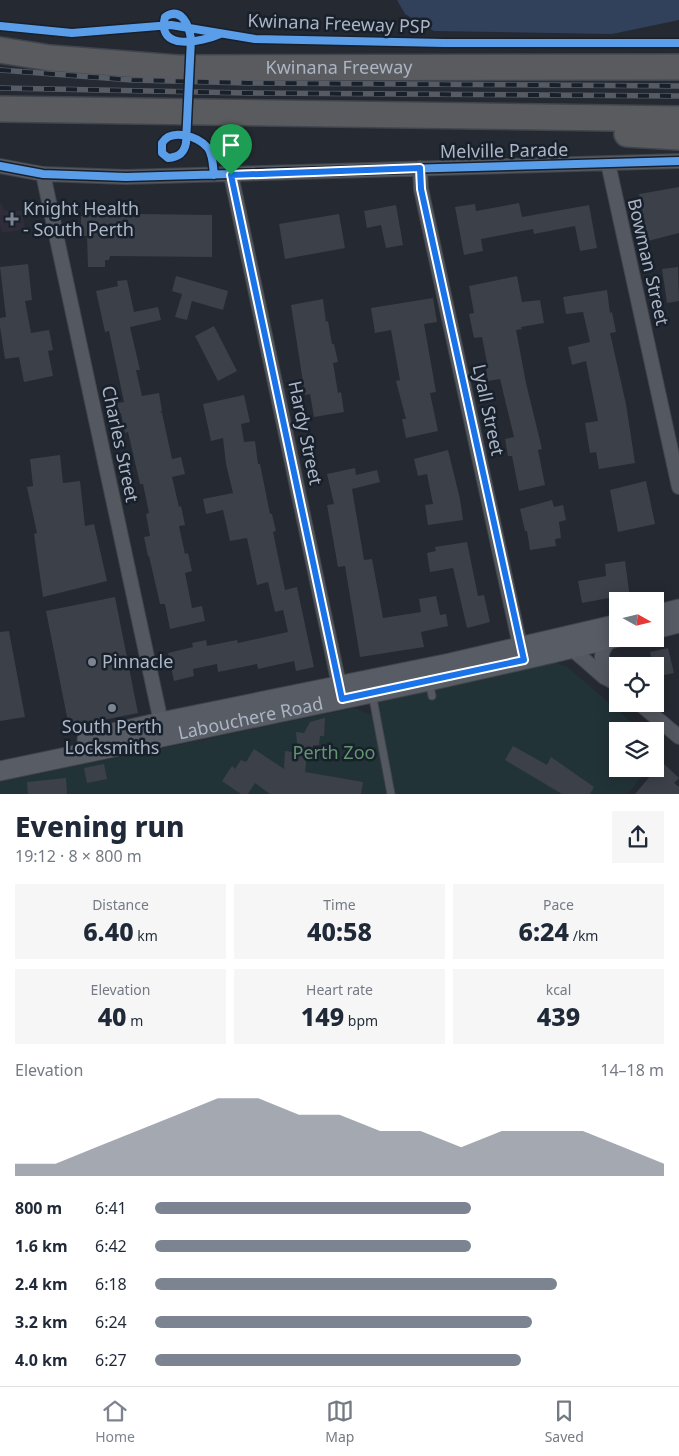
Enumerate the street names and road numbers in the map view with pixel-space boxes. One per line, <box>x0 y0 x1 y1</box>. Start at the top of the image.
street label: Kwinana Freeway PSP <box>247 8 431 38</box>
street label: Kwinana Freeway <box>265 55 413 79</box>
street label: Melville Parade <box>440 137 568 163</box>
street label: Bowman Street <box>623 196 675 328</box>
street label: Lyall Street <box>468 362 510 458</box>
street label: Hardy Street <box>283 379 329 487</box>
street label: Charles Street <box>97 383 145 505</box>
street label: Labouchere Road <box>176 691 325 744</box>

